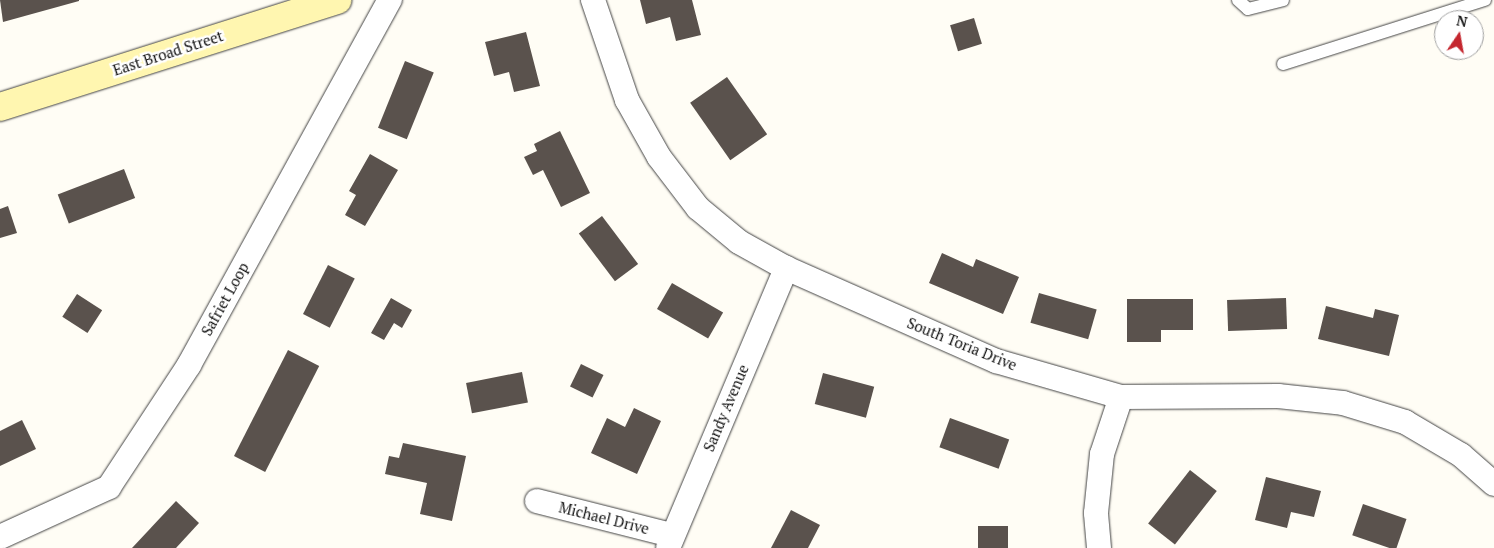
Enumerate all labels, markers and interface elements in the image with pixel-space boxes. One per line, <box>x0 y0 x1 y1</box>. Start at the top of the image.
north arrow <box>1434 10 1484 60</box>
text: N <box>1455 10 1469 31</box>
street label: East Broad Street <box>111 27 225 79</box>
street label: Safriet Loop <box>197 259 253 339</box>
street label: South Toria Drive <box>904 314 1020 374</box>
street label: Sandy Avenue <box>700 362 752 454</box>
street label: Michael Drive <box>557 498 651 538</box>

